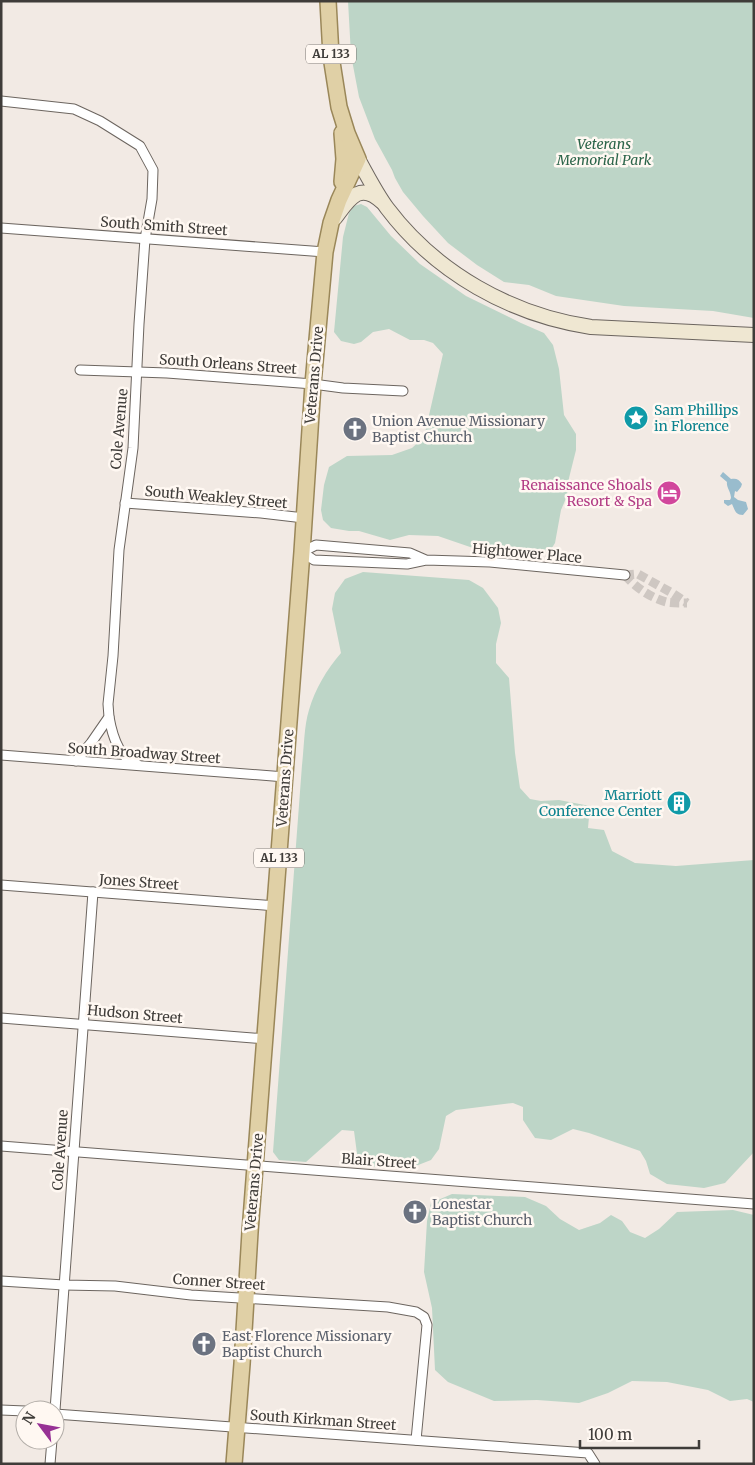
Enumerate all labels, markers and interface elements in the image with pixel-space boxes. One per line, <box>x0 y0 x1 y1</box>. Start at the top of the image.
road number: AL 133 <box>306 44 356 64</box>
park label: Veterans Memorial Park <box>556 135 652 169</box>
street label: South Smith Street <box>100 213 229 239</box>
street label: Veterans Drive <box>301 325 327 426</box>
street label: South Orleans Street <box>159 350 298 378</box>
street label: Cole Avenue <box>106 388 132 470</box>
place label: Sam Phillips in Florence <box>654 401 738 435</box>
place icon: Sam Phillips in Florence <box>623 405 649 431</box>
place label: Union Avenue Missionary Baptist Church <box>372 412 546 446</box>
church icon: Union Avenue Missionary Baptist Church <box>342 416 368 442</box>
place label: Renaissance Shoals Resort & Spa <box>521 476 652 510</box>
hotel icon: Renaissance Shoals Resort & Spa <box>656 480 682 506</box>
street label: South Weakley Street <box>144 482 289 512</box>
street label: Hightower Place <box>471 539 583 567</box>
street label: Veterans Drive <box>273 729 297 828</box>
street label: South Broadway Street <box>67 739 222 767</box>
place label: Marriott Conference Center <box>539 786 663 820</box>
building icon: Marriott Conference Center <box>666 790 692 816</box>
road number: AL 133 <box>254 848 304 868</box>
street label: Jones Street <box>98 870 180 894</box>
street label: Hudson Street <box>86 1001 184 1027</box>
street label: Cole Avenue <box>48 1109 72 1191</box>
street label: Veterans Drive <box>241 1132 267 1233</box>
street label: Blair Street <box>341 1149 418 1173</box>
place label: Lonestar Baptist Church <box>432 1195 532 1229</box>
church icon: Lonestar Baptist Church <box>402 1199 428 1225</box>
street label: Conner Street <box>172 1270 266 1294</box>
place label: East Florence Missionary Baptist Church <box>222 1327 393 1361</box>
church icon: East Florence Missionary Baptist Church <box>191 1331 217 1357</box>
north arrow <box>15 1400 65 1450</box>
street label: South Kirkman Street <box>249 1406 397 1434</box>
text: N <box>18 1409 40 1428</box>
scale bar <box>580 1418 699 1450</box>
text: 100 m <box>588 1425 632 1444</box>

